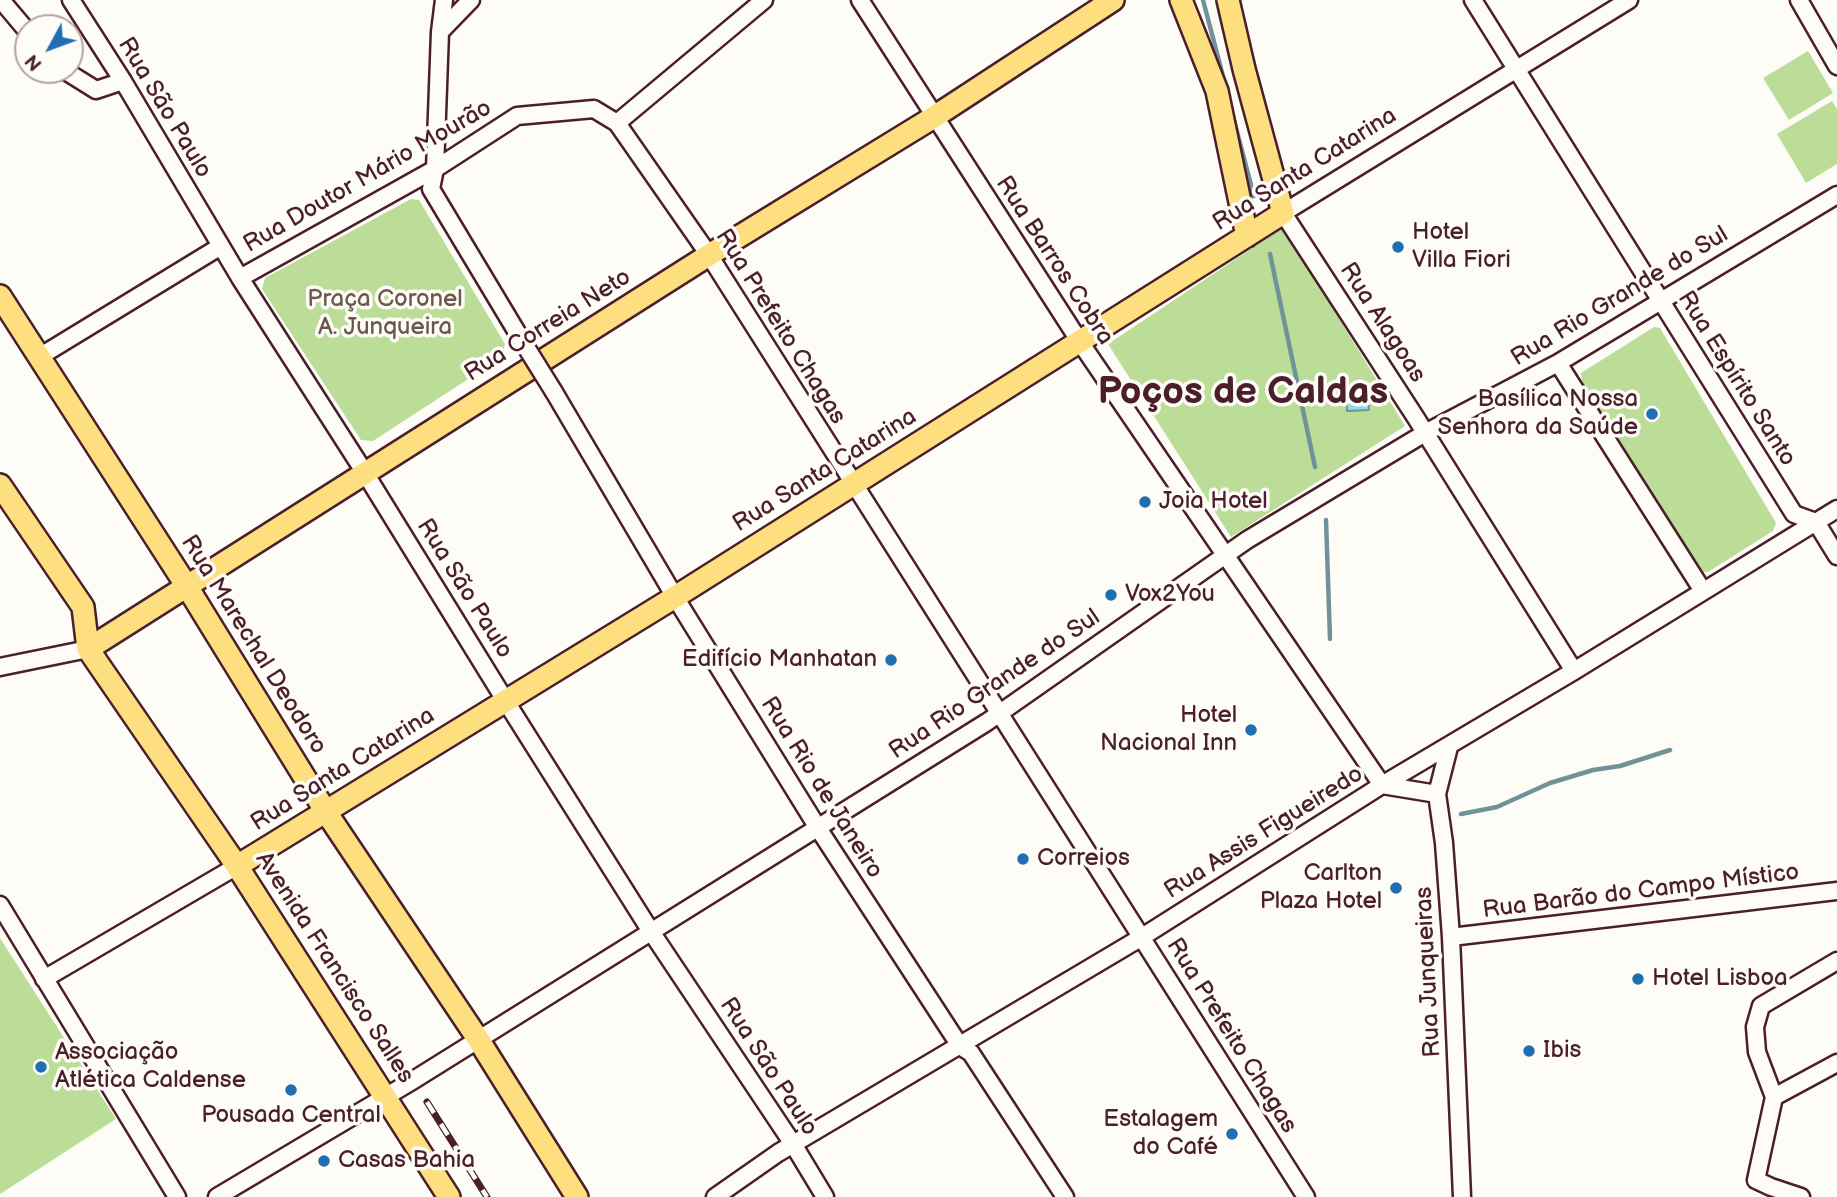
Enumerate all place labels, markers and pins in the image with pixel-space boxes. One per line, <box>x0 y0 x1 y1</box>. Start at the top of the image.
place label: Hotel Villa Fiori <box>1412 219 1511 275</box>
marker: Hotel Villa Fiori <box>1390 239 1406 255</box>
place label: Basílica Nossa Senhora da Saúde <box>1437 386 1638 442</box>
marker: Basílica Nossa Senhora da Saúde <box>1644 406 1660 422</box>
place label: Joia Hotel <box>1159 488 1267 516</box>
marker: Joia Hotel <box>1137 494 1153 510</box>
place label: Vox2You <box>1125 581 1215 609</box>
marker: Vox2You <box>1103 587 1119 603</box>
place label: Edifício Manhatan <box>682 646 877 674</box>
marker: Edifício Manhatan <box>883 652 899 668</box>
place label: Hotel Nacional Inn <box>1100 702 1237 758</box>
marker: Hotel Nacional Inn <box>1243 722 1259 738</box>
place label: Correios <box>1037 845 1130 873</box>
marker: Correios <box>1015 851 1031 867</box>
place label: Carlton Plaza Hotel <box>1260 860 1382 916</box>
marker: Carlton Plaza Hotel <box>1388 880 1404 896</box>
place label: Hotel Lisboa <box>1652 965 1788 993</box>
marker: Hotel Lisboa <box>1630 971 1646 987</box>
place label: Ibis <box>1543 1037 1581 1065</box>
place label: Associação Atlética Caldense <box>55 1039 246 1095</box>
marker: Ibis <box>1521 1043 1537 1059</box>
marker: Associação Atlética Caldense <box>33 1059 49 1075</box>
marker: Pousada Central <box>283 1082 299 1098</box>
place label: Pousada Central <box>201 1102 381 1130</box>
place label: Estalagem do Café <box>1103 1106 1218 1162</box>
marker: Estalagem do Café <box>1224 1126 1240 1142</box>
place label: Casas Bahia <box>338 1147 475 1175</box>
marker: Casas Bahia <box>316 1153 332 1169</box>

